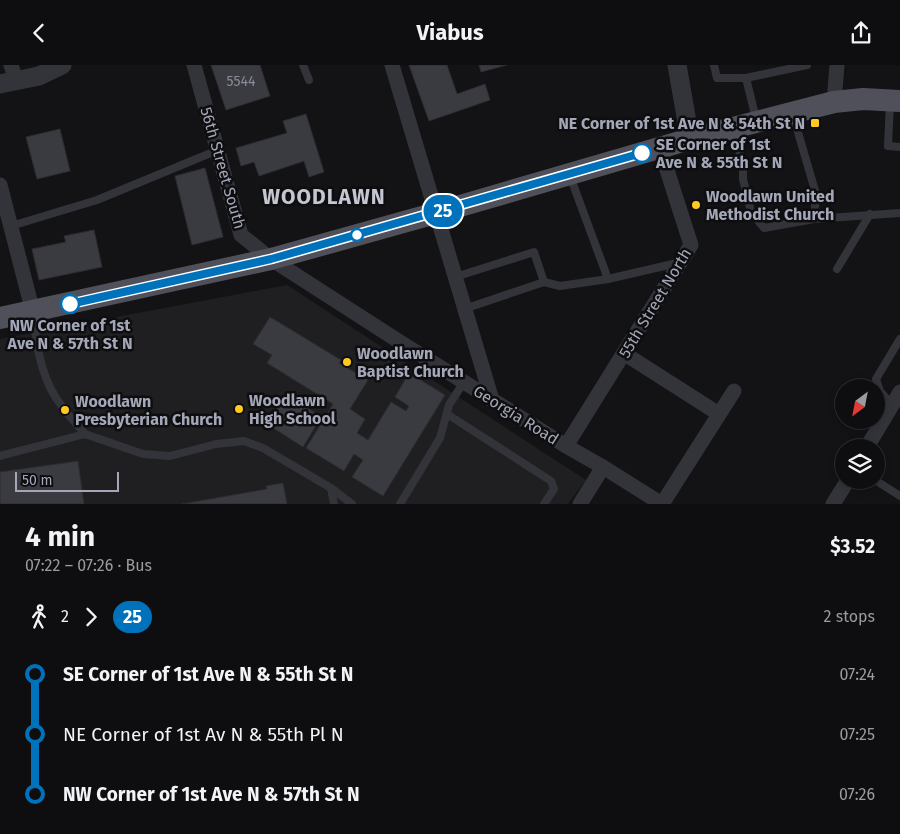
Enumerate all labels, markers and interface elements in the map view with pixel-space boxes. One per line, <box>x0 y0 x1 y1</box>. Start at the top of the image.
icon: back <box>25 19 53 47</box>
text: Viabus <box>416 19 484 46</box>
icon: share <box>847 19 875 47</box>
house number: 5544 <box>227 73 256 90</box>
street label: 56th Street South <box>196 105 250 231</box>
place label: NE Corner of 1st Ave N & 54th St N <box>558 114 805 133</box>
marker: NE Corner of 1st Ave N & 54th St N <box>809 117 821 129</box>
place label: SE Corner of 1st Ave N & 55th St N <box>655 135 782 172</box>
marker: SE Corner of 1st Ave N & 55th St N <box>632 143 652 163</box>
district label: WOODLAWN <box>262 184 386 210</box>
place label: Woodlawn United Methodist Church <box>706 187 835 224</box>
line badge: 25 <box>420 195 466 227</box>
marker: Woodlawn United Methodist Church <box>690 199 702 211</box>
text: 25 <box>434 200 452 222</box>
unlabelled marker <box>350 228 364 242</box>
street label: 55th Street North <box>615 245 695 361</box>
marker: NW Corner of 1st Ave N & 57th St N <box>60 294 80 314</box>
place label: NW Corner of 1st Ave N & 57th St N <box>6 316 133 353</box>
place label: Woodlawn Baptist Church <box>357 344 464 381</box>
marker: Woodlawn Baptist Church <box>341 356 353 368</box>
north arrow <box>835 379 885 429</box>
map controls <box>835 379 885 489</box>
street label: Georgia Road <box>470 381 562 449</box>
place label: Woodlawn High School <box>249 391 336 428</box>
place label: Woodlawn Presbyterian Church <box>75 392 222 429</box>
marker: Woodlawn High School <box>233 403 245 415</box>
marker: Woodlawn Presbyterian Church <box>59 404 71 416</box>
button: layers <box>835 439 885 489</box>
scale bar <box>15 469 119 492</box>
text: 50 m <box>22 472 53 489</box>
text: 4 min <box>25 520 95 553</box>
text: $3.52 <box>830 535 875 558</box>
text: 07:22 – 07:26 · Bus <box>25 556 152 575</box>
icon: walk <box>25 603 53 631</box>
icon: forward <box>77 603 105 631</box>
text: 25 <box>123 606 142 628</box>
text: 2 <box>61 607 69 626</box>
text: 2 stops <box>824 607 875 626</box>
text: SE Corner of 1st Ave N & 55th St N <box>63 663 353 686</box>
text: 07:24 <box>839 665 875 684</box>
text: NE Corner of 1st Av N & 55th Pl N <box>63 723 344 746</box>
text: 07:25 <box>840 725 875 744</box>
text: NW Corner of 1st Ave N & 57th St N <box>63 783 360 806</box>
text: 07:26 <box>839 785 875 804</box>

